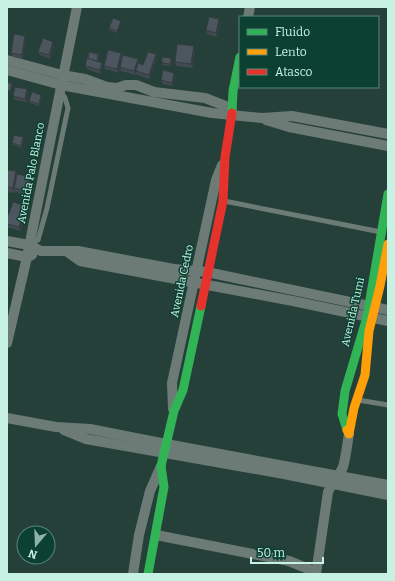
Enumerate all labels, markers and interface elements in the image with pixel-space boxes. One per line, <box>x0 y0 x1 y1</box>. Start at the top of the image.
legend <box>239 16 379 88</box>
text: Fluido <box>275 25 310 39</box>
text: Lento <box>275 45 307 59</box>
text: Atasco <box>275 65 313 79</box>
street label: Avenida Palo Blanco <box>15 121 47 225</box>
street label: Avenida Cedro <box>168 243 196 319</box>
street label: Avenida Tumi <box>339 275 367 348</box>
north arrow <box>16 525 56 565</box>
scale bar <box>251 539 323 565</box>
text: N <box>26 546 39 562</box>
text: 50 m <box>257 546 286 560</box>

